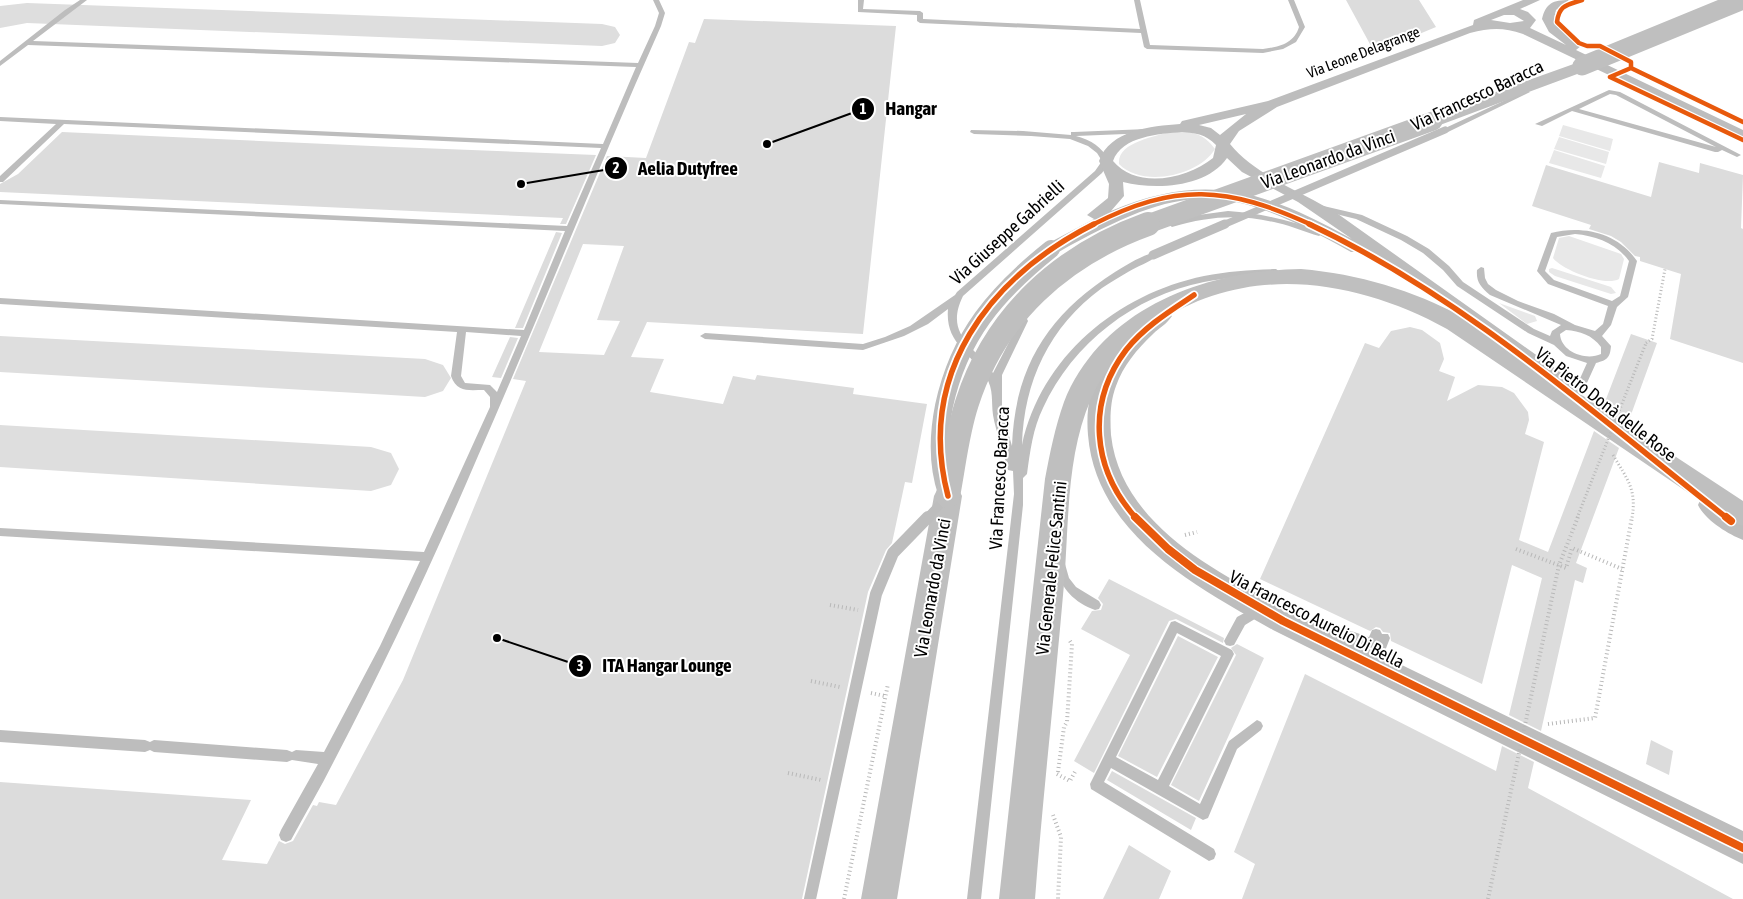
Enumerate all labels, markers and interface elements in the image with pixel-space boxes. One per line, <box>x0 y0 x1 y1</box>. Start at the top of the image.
street label: Via Leone Delagrange <box>1304 23 1422 81</box>
street label: Via Francesco Baracca <box>1408 55 1546 135</box>
callout: Hangar <box>851 92 947 126</box>
text: Hangar <box>885 97 937 119</box>
text: 1 <box>859 100 867 117</box>
street label: Via Leonardo da Vinci <box>1258 125 1398 193</box>
callout: Aelia Dutyfree <box>603 151 748 185</box>
text: Aelia Dutyfree <box>637 157 738 179</box>
text: 2 <box>612 159 620 176</box>
street label: Via Giuseppe Gabrielli <box>946 175 1068 289</box>
street label: Via Pietro Donà delle Rose <box>1531 343 1681 465</box>
street label: Via Francesco Baracca <box>985 406 1013 550</box>
street label: Via Generale Felice Santini <box>1031 480 1071 656</box>
street label: Via Leonardo da Vinci <box>909 517 955 659</box>
street label: Via Francesco Aurelio Di Bella <box>1226 566 1408 672</box>
callout: ITA Hangar Lounge <box>567 649 742 683</box>
text: ITA Hangar Lounge <box>602 654 732 676</box>
text: 3 <box>576 657 584 674</box>

